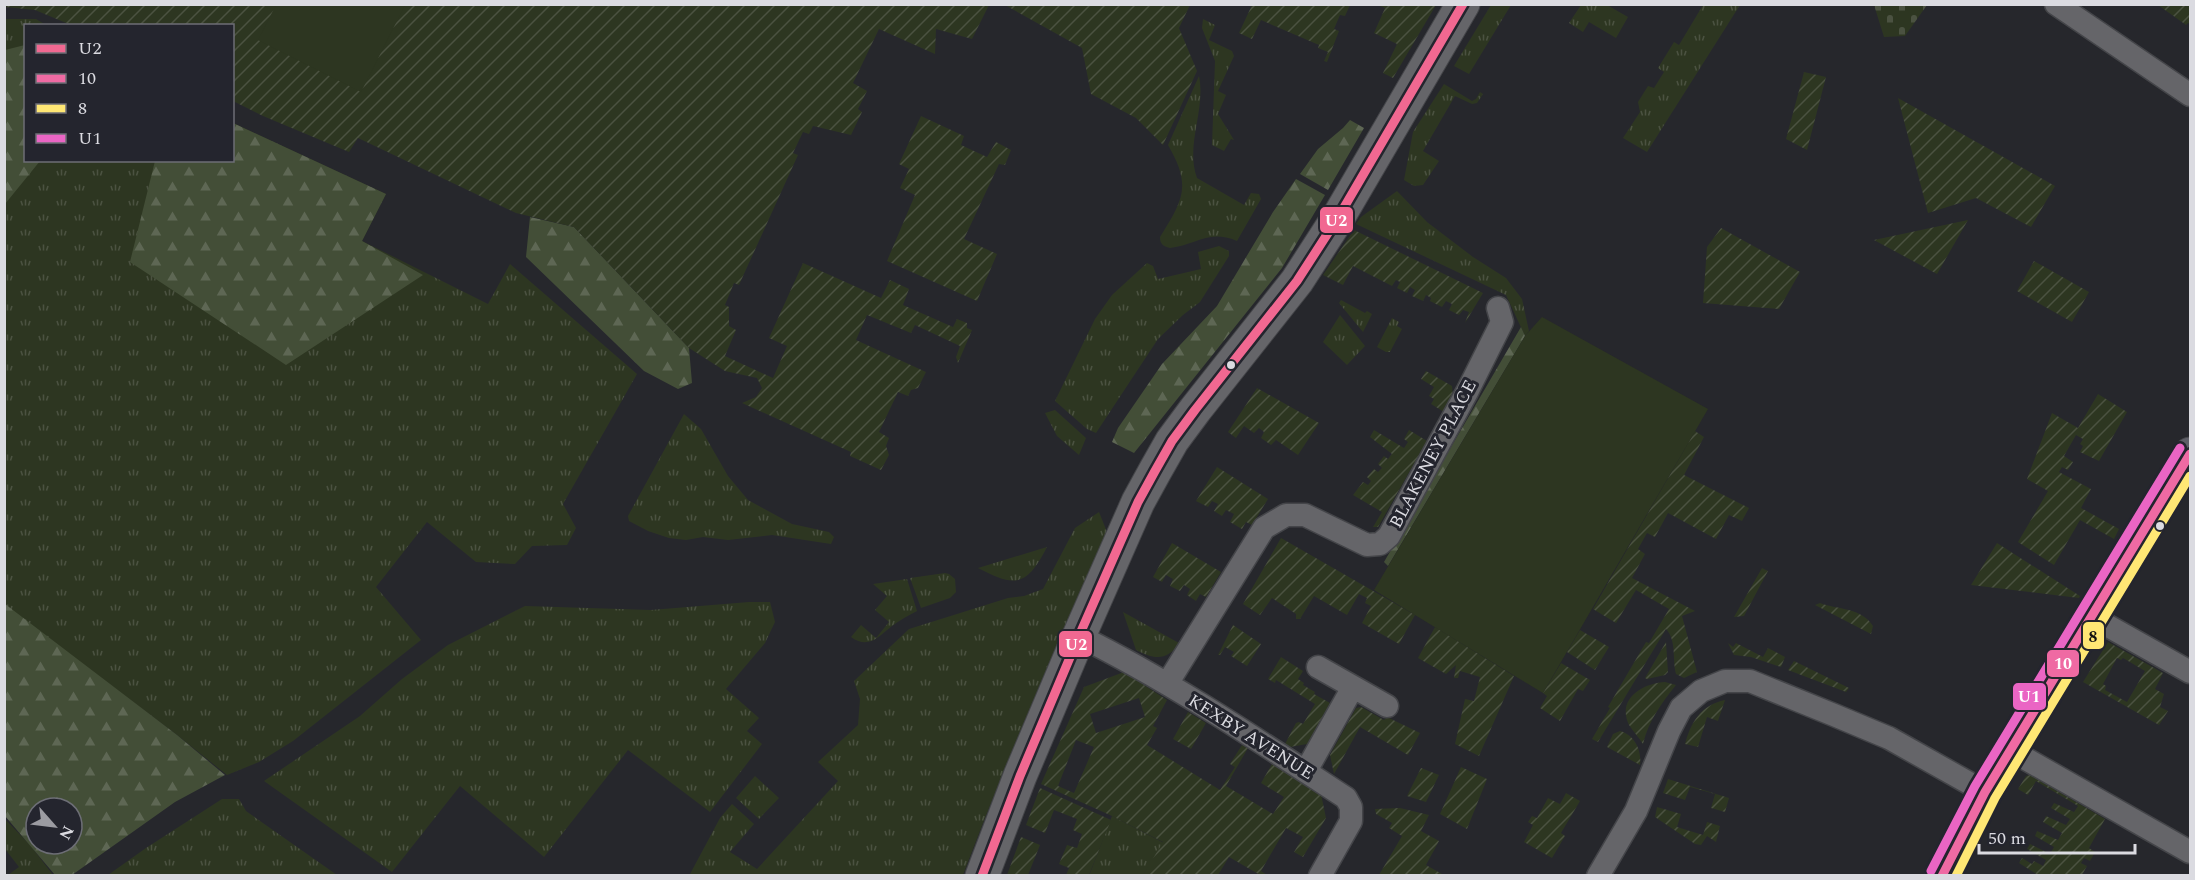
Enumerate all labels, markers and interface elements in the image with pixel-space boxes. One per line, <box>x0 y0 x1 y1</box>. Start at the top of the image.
legend <box>24 24 234 162</box>
text: U2 <box>78 35 102 62</box>
text: 10 <box>78 65 96 92</box>
text: 8 <box>78 95 87 122</box>
text: U1 <box>78 125 102 152</box>
line badge: U2 <box>1319 206 1354 234</box>
text: U2 <box>1325 209 1347 233</box>
unlabelled marker <box>1225 359 1237 371</box>
street label: BLAKENEY PLACE <box>1382 375 1484 533</box>
unlabelled marker <box>2154 520 2166 532</box>
line badge: 8 <box>2082 621 2105 650</box>
text: 8 <box>2089 625 2098 649</box>
line badge: U2 <box>1058 630 1093 658</box>
text: U2 <box>1065 633 1087 657</box>
line badge: 10 <box>2046 649 2080 678</box>
text: 10 <box>2054 652 2072 676</box>
line badge: U1 <box>2012 682 2047 711</box>
text: U1 <box>2018 685 2040 709</box>
street label: KEXBY AVENUE <box>1183 687 1319 787</box>
north arrow <box>24 796 84 856</box>
scale bar <box>1979 817 2135 855</box>
text: N <box>53 821 80 844</box>
text: 50 m <box>1988 825 2026 852</box>

